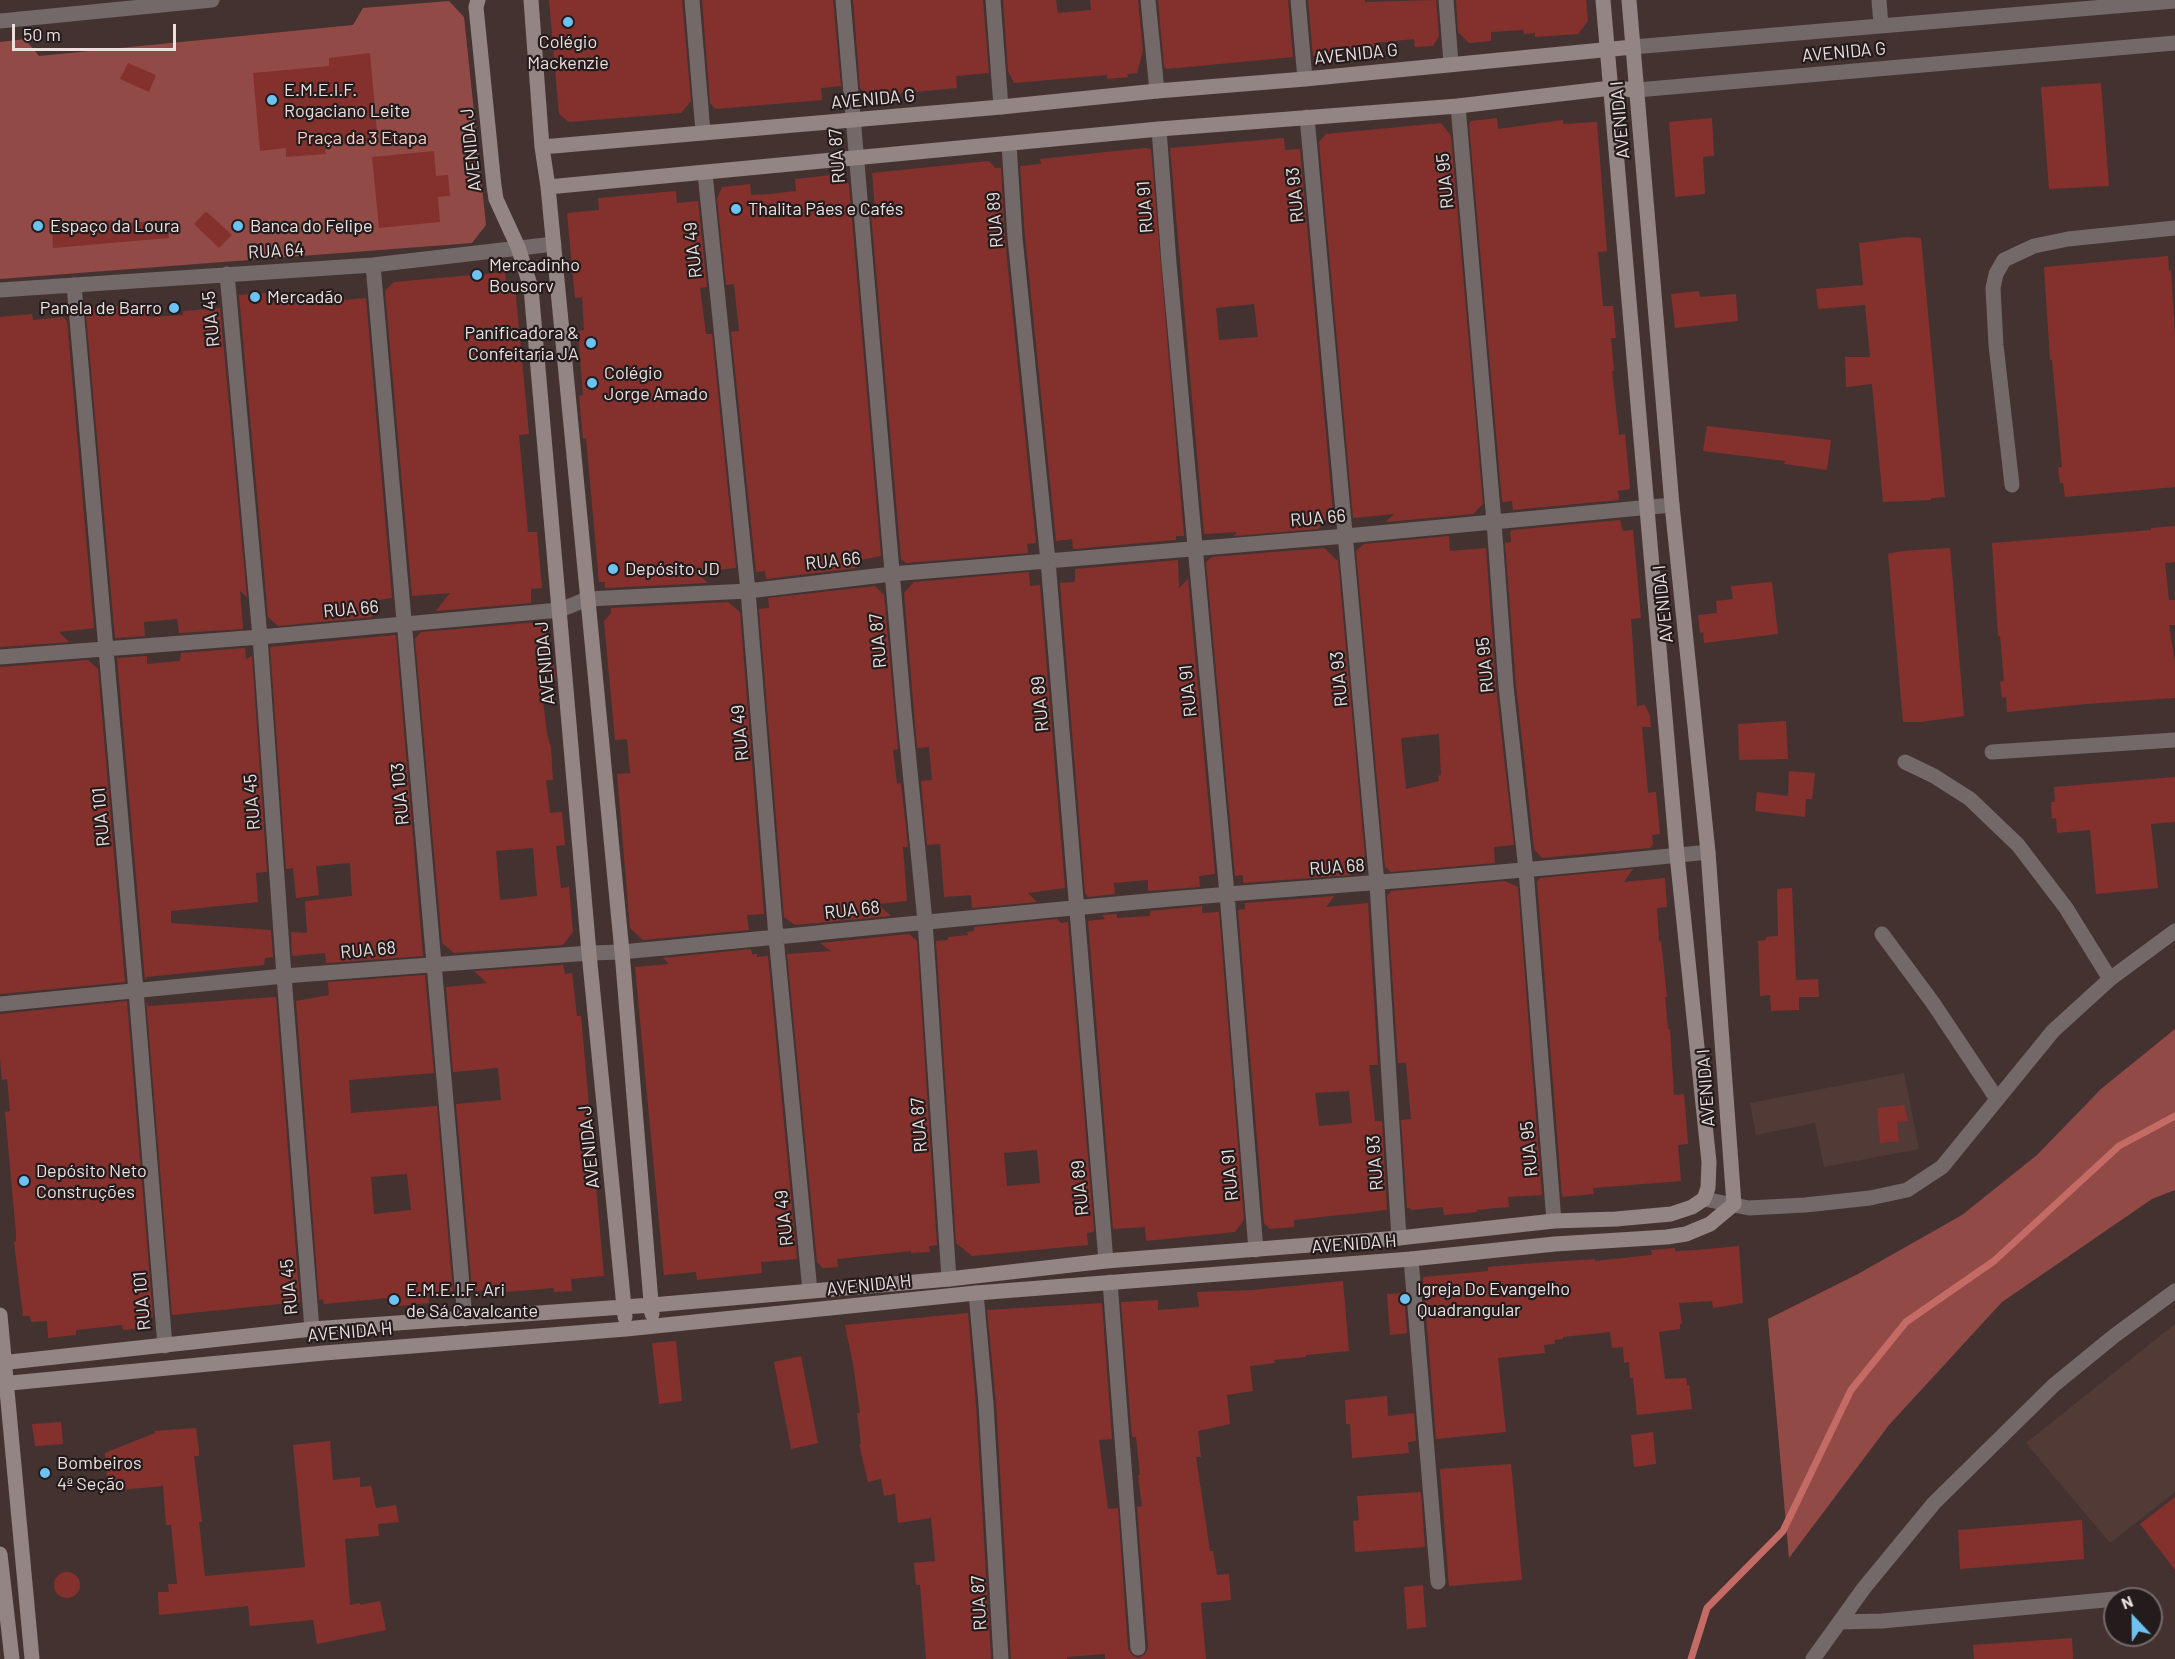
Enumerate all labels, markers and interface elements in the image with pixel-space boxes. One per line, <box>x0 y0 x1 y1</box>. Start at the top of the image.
scale bar <box>15 12 178 50</box>
marker: Colégio Mackenzie <box>561 15 575 29</box>
text: 50 m <box>23 23 61 45</box>
place label: Colégio Mackenzie <box>527 31 609 74</box>
street label: AVENIDA G <box>1801 38 1887 66</box>
street label: AVENIDA G <box>1313 39 1399 69</box>
place label: E.M.E.I.F. Rogaciano Leite <box>284 79 410 122</box>
street label: AVENIDA I <box>1606 80 1634 160</box>
street label: AVENIDA G <box>830 85 916 113</box>
marker: E.M.E.I.F. Rogaciano Leite <box>265 93 279 107</box>
street label: AVENIDA J <box>456 107 486 193</box>
park label: Praça da 3 Etapa <box>297 127 427 149</box>
street label: RUA 87 <box>824 128 850 184</box>
street label: RUA 95 <box>1432 152 1458 210</box>
street label: RUA 93 <box>1282 166 1308 224</box>
street label: RUA 91 <box>1132 180 1158 234</box>
street label: RUA 89 <box>982 191 1008 249</box>
place label: Thalita Pães e Cafés <box>748 198 903 220</box>
marker: Thalita Pães e Cafés <box>729 202 743 216</box>
place label: Espaço da Loura <box>50 215 179 237</box>
place label: Banca do Felipe <box>250 215 373 237</box>
marker: Espaço da Loura <box>31 219 45 233</box>
marker: Banca do Felipe <box>231 219 245 233</box>
street label: RUA 49 <box>679 221 707 279</box>
street label: RUA 64 <box>247 239 305 263</box>
place label: Mercadinho Bousorv <box>489 254 580 296</box>
marker: Mercadinho Bousorv <box>470 268 484 282</box>
place label: Mercadão <box>267 286 343 308</box>
street label: RUA 45 <box>198 290 224 348</box>
marker: Mercadão <box>248 290 262 304</box>
place label: Panela de Barro <box>40 297 162 319</box>
marker: Panela de Barro <box>167 301 181 315</box>
place label: Panificadora & Confeitaria JA <box>465 322 579 364</box>
marker: Panificadora & Confeitaria JA <box>584 336 598 350</box>
place label: Colégio Jorge Amado <box>604 362 708 404</box>
marker: Colégio Jorge Amado <box>585 376 599 390</box>
street label: RUA 66 <box>1289 505 1347 531</box>
street label: RUA 66 <box>804 547 862 575</box>
place label: Depósito JD <box>625 558 720 580</box>
marker: Depósito JD <box>606 562 620 576</box>
street label: AVENIDA I <box>1648 564 1678 644</box>
street label: RUA 66 <box>322 596 380 622</box>
street label: RUA 87 <box>865 613 891 669</box>
street label: AVENIDA J <box>531 620 559 706</box>
street label: RUA 95 <box>1472 636 1498 694</box>
street label: RUA 93 <box>1326 650 1352 708</box>
street label: RUA 91 <box>1175 664 1201 718</box>
street label: RUA 89 <box>1027 675 1053 733</box>
street label: RUA 49 <box>727 704 753 762</box>
street label: RUA 103 <box>387 762 413 826</box>
street label: RUA 45 <box>239 773 265 831</box>
street label: RUA 101 <box>88 787 114 847</box>
street label: RUA 68 <box>1308 854 1366 880</box>
street label: RUA 68 <box>823 896 881 924</box>
street label: RUA 68 <box>339 937 397 963</box>
street label: AVENIDA I <box>1693 1048 1719 1128</box>
street label: RUA 87 <box>906 1097 932 1153</box>
street label: AVENIDA J <box>574 1104 604 1190</box>
street label: RUA 95 <box>1516 1120 1542 1178</box>
street label: RUA 93 <box>1362 1134 1388 1192</box>
street label: RUA 91 <box>1217 1148 1243 1202</box>
street label: RUA 89 <box>1067 1159 1093 1217</box>
place label: Depósito Neto Construções <box>36 1160 147 1202</box>
marker: Depósito Neto Construções <box>17 1174 31 1188</box>
street label: RUA 49 <box>770 1189 798 1247</box>
street label: AVENIDA H <box>1311 1230 1397 1258</box>
street label: RUA 45 <box>276 1258 302 1316</box>
street label: AVENIDA H <box>826 1270 912 1300</box>
street label: RUA 101 <box>129 1271 155 1331</box>
place label: Igreja Do Evangelho Quadrangular <box>1417 1278 1570 1320</box>
place label: E.M.E.I.F. Ari de Sá Cavalcante <box>406 1279 538 1322</box>
marker: Igreja Do Evangelho Quadrangular <box>1398 1292 1412 1306</box>
marker: E.M.E.I.F. Ari de Sá Cavalcante <box>387 1293 401 1307</box>
street label: AVENIDA H <box>307 1318 393 1346</box>
place label: Bombeiros 4ª Seção <box>57 1452 142 1494</box>
marker: Bombeiros 4ª Seção <box>38 1466 52 1480</box>
street label: RUA 87 <box>967 1575 991 1631</box>
north arrow <box>2103 1587 2163 1647</box>
text: N <box>2118 1591 2135 1613</box>

